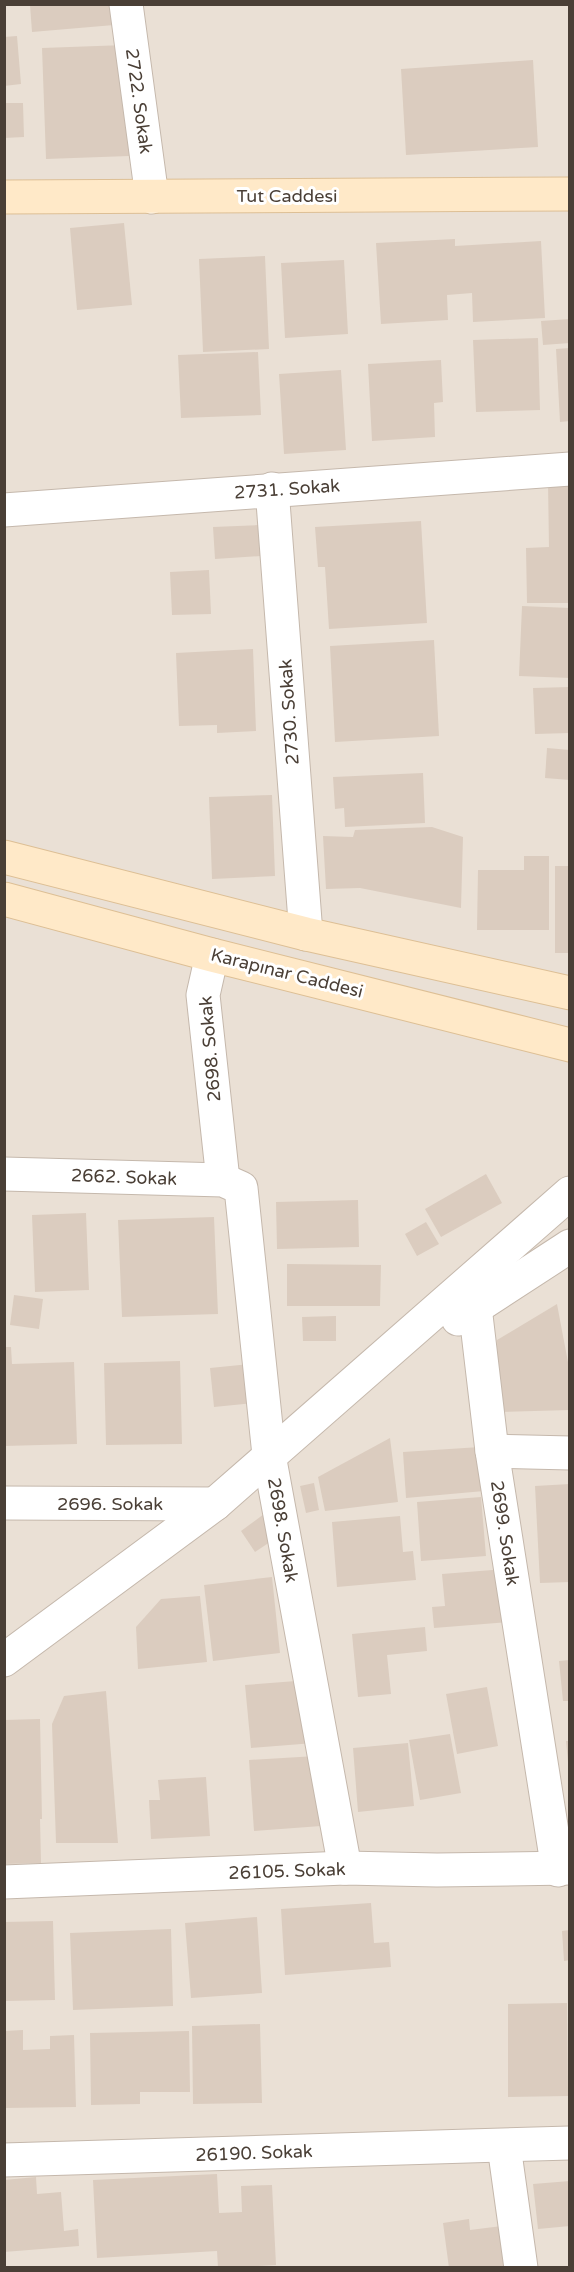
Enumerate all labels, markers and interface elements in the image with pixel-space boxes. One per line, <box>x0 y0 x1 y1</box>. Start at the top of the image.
street label: 2722. Sokak <box>121 47 157 155</box>
street label: Tut Caddesi <box>236 185 338 207</box>
street label: 2731. Sokak <box>233 474 341 504</box>
street label: 2730. Sokak <box>274 658 304 766</box>
street label: Karapınar Caddesi <box>208 943 366 1003</box>
street label: 2698. Sokak <box>194 995 226 1103</box>
street label: 2662. Sokak <box>71 1164 178 1190</box>
street label: 2698. Sokak <box>263 1476 303 1584</box>
street label: 2699. Sokak <box>486 1479 524 1587</box>
street label: 2696. Sokak <box>57 1493 163 1515</box>
street label: 26105. Sokak <box>228 1858 346 1884</box>
street label: 26190. Sokak <box>195 2140 313 2166</box>

